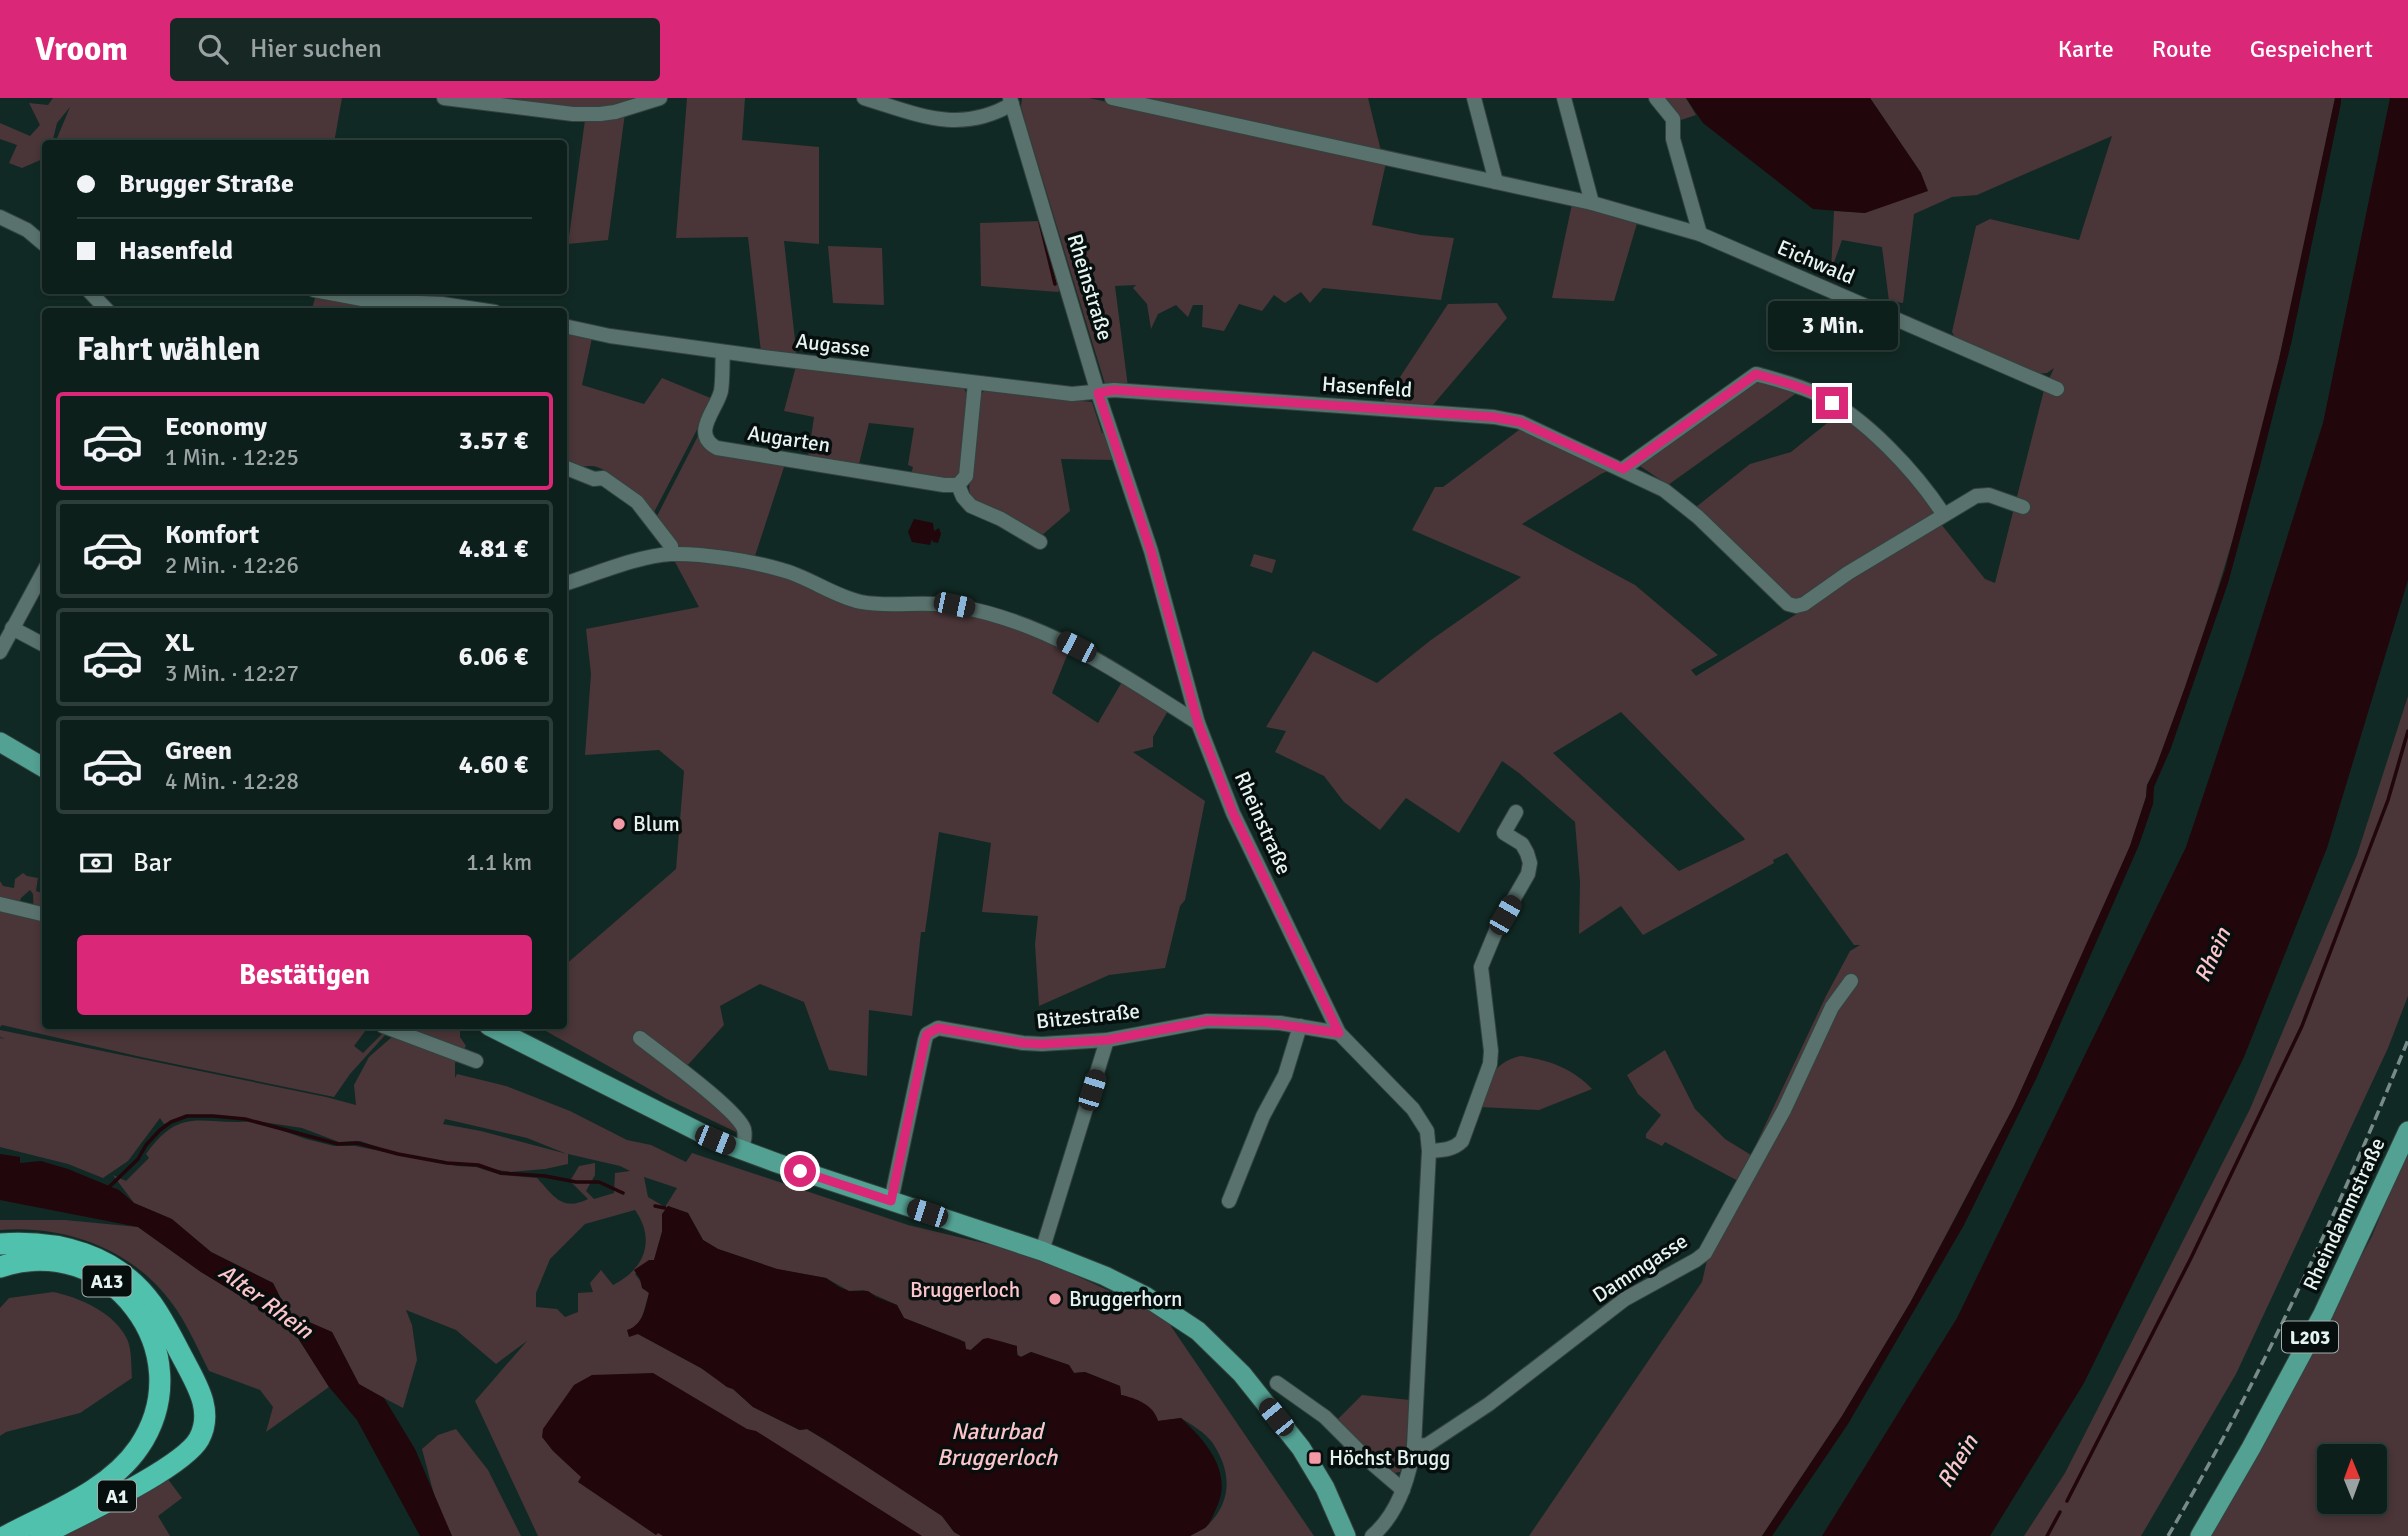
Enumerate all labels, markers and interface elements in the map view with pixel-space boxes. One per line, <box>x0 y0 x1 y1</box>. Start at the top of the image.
search box <box>170 18 660 81</box>
text: Vroom <box>35 29 128 70</box>
icon: search <box>194 30 232 68</box>
text: Hier suchen <box>250 33 382 65</box>
text: Karte <box>2058 34 2114 64</box>
text: Route <box>2152 34 2212 64</box>
text: Gespeichert <box>2250 34 2373 64</box>
text: Brugger Straße <box>119 168 294 200</box>
street label: Rheinstraße <box>1061 231 1119 343</box>
street label: Eichwald <box>1773 234 1859 290</box>
text: Hasenfeld <box>119 235 233 267</box>
callout: 3 Min. <box>1767 302 1897 350</box>
text: 3 Min. <box>1802 311 1864 340</box>
street label: Augasse <box>794 328 872 362</box>
text: Fahrt wählen <box>77 330 261 369</box>
street label: Hasenfeld <box>1321 371 1413 403</box>
route end <box>1816 387 1848 419</box>
icon: car <box>81 410 144 473</box>
text: Economy <box>165 411 267 443</box>
street label: Augarten <box>746 420 832 458</box>
text: 3.57 € <box>459 425 528 457</box>
text: 1 Min. · 12:25 <box>165 443 299 472</box>
icon: car <box>81 518 144 581</box>
text: Komfort <box>165 519 259 551</box>
text: 4.81 € <box>459 533 528 565</box>
text: 2 Min. · 12:26 <box>165 551 299 580</box>
car <box>932 590 977 620</box>
icon: car <box>81 626 144 689</box>
text: XL <box>165 627 195 659</box>
car <box>1053 628 1100 666</box>
text: 6.06 € <box>459 641 528 673</box>
text: 3 Min. · 12:27 <box>165 659 299 688</box>
icon: car <box>81 734 144 797</box>
text: Green <box>165 735 232 767</box>
text: 4.60 € <box>459 749 528 781</box>
text: 4 Min. · 12:28 <box>165 767 299 796</box>
street label: Rheinstraße <box>1229 767 1297 879</box>
place label: Blum <box>633 811 680 837</box>
marker: Blum <box>611 816 627 832</box>
icon: cash <box>77 844 115 882</box>
text: Bar <box>133 847 171 879</box>
text: 1.1 km <box>466 848 532 877</box>
car <box>1486 892 1525 938</box>
water label: Rhein <box>2188 922 2238 987</box>
button: Bestätigen <box>77 935 532 1015</box>
street label: Bitzestraße <box>1035 998 1141 1034</box>
car <box>1076 1067 1109 1113</box>
car <box>692 1122 739 1158</box>
street label: Rheindammstraße <box>2297 1134 2391 1294</box>
route start <box>784 1155 816 1187</box>
car <box>904 1197 951 1229</box>
street label: Dammgasse <box>1588 1228 1692 1308</box>
water label: Alter Rhein <box>213 1257 320 1346</box>
road number: A13 <box>82 1266 132 1296</box>
park label: Bruggerloch <box>910 1277 1020 1303</box>
place label: Bruggerhorn <box>1069 1286 1183 1312</box>
marker: Bruggerhorn <box>1047 1291 1063 1307</box>
road number: L203 <box>2282 1322 2338 1352</box>
car <box>1255 1394 1298 1440</box>
water label: Naturbad Bruggerloch <box>937 1417 1059 1472</box>
water label: Rhein <box>1930 1428 1985 1493</box>
north arrow <box>2317 1444 2387 1514</box>
map controls <box>2317 1444 2387 1514</box>
place label: Höchst Brugg <box>1329 1445 1450 1471</box>
marker: Höchst Brugg <box>1307 1450 1323 1466</box>
road number: A1 <box>98 1480 136 1512</box>

